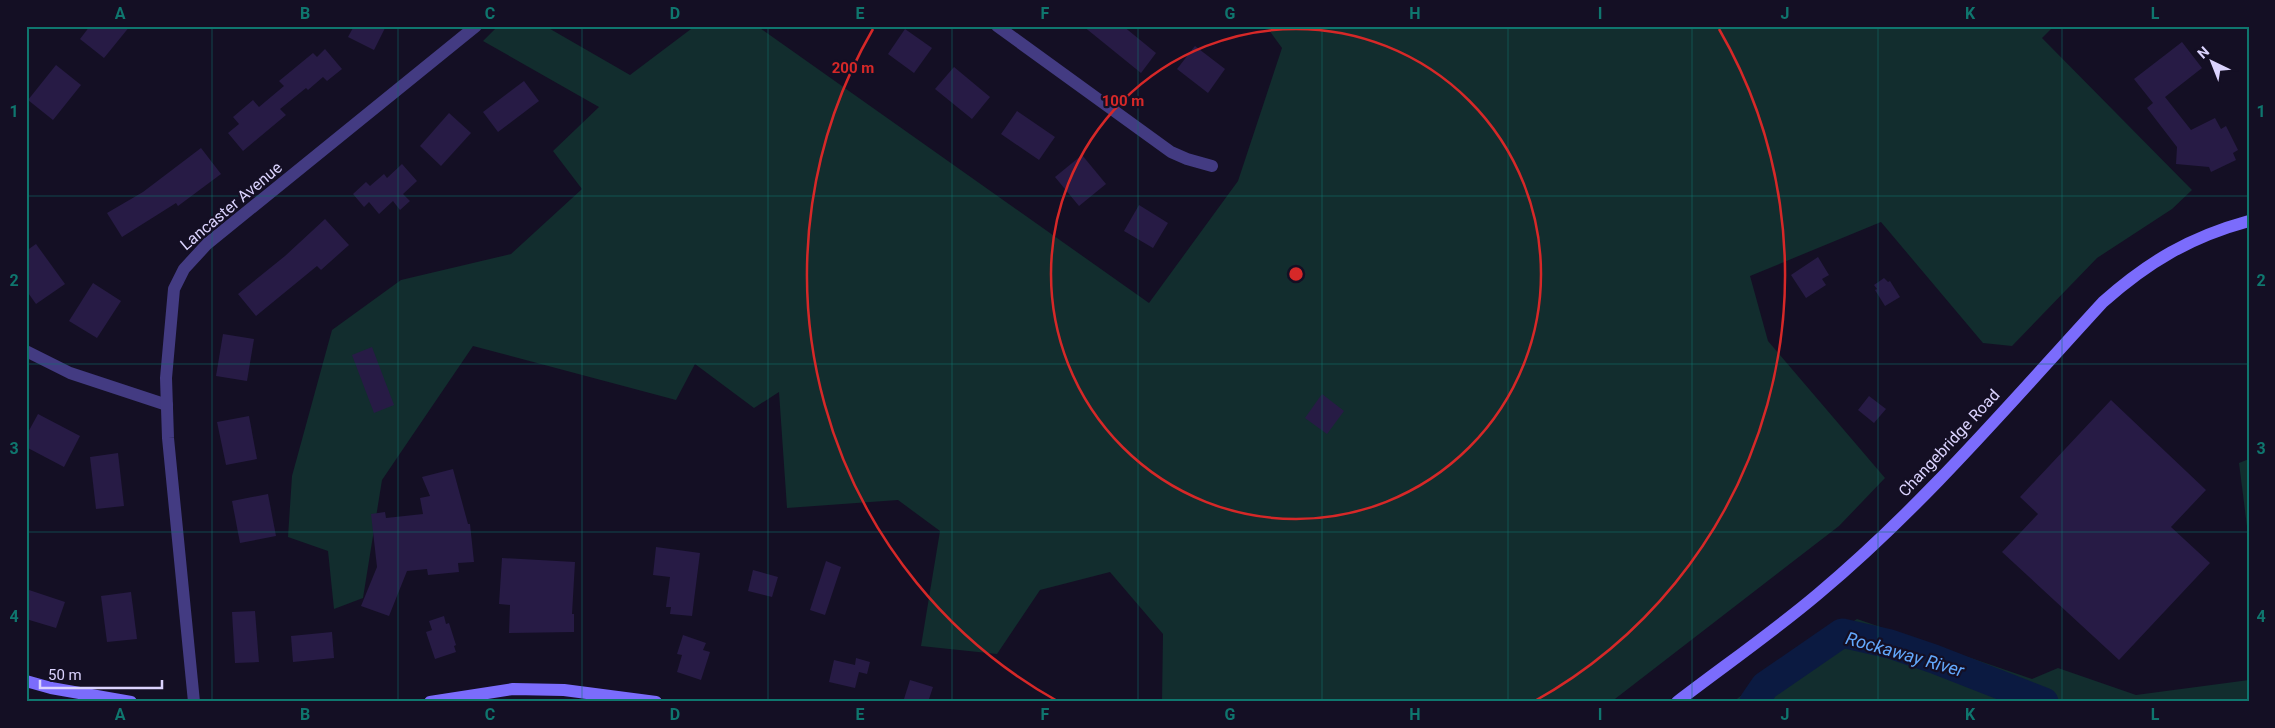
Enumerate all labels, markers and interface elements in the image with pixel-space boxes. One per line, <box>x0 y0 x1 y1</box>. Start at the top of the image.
text: A <box>115 4 126 23</box>
text: B <box>300 4 310 23</box>
text: C <box>485 4 495 23</box>
text: D <box>670 4 680 23</box>
text: E <box>856 4 865 23</box>
text: F <box>1041 4 1050 23</box>
text: G <box>1225 4 1236 23</box>
text: H <box>1409 4 1421 23</box>
text: I <box>1598 4 1602 23</box>
text: J <box>1781 4 1789 23</box>
text: K <box>1965 4 1976 23</box>
text: L <box>2151 4 2160 23</box>
north arrow <box>2188 38 2238 88</box>
text: N <box>2194 43 2212 62</box>
text: 200 m <box>832 59 874 77</box>
text: 100 m <box>1102 92 1144 110</box>
text: 1 <box>9 102 19 121</box>
text: 1 <box>2256 102 2266 121</box>
street label: Lancaster Avenue <box>176 158 286 254</box>
centre of rings <box>1287 265 1305 283</box>
text: 2 <box>9 271 19 290</box>
text: 2 <box>2256 271 2266 290</box>
street label: Changebridge Road <box>1894 385 2004 501</box>
text: 3 <box>9 439 19 458</box>
text: 3 <box>2256 439 2266 458</box>
text: 4 <box>9 607 19 626</box>
text: 4 <box>2256 607 2266 626</box>
water label: Rockaway River <box>1844 627 1968 681</box>
scale bar <box>40 658 162 690</box>
text: 50 m <box>48 666 82 684</box>
text: A <box>115 705 126 724</box>
text: B <box>300 705 310 724</box>
text: C <box>485 705 495 724</box>
text: D <box>670 705 680 724</box>
text: E <box>856 705 865 724</box>
text: F <box>1041 705 1050 724</box>
text: G <box>1225 705 1236 724</box>
text: H <box>1409 705 1421 724</box>
text: I <box>1598 705 1602 724</box>
text: J <box>1781 705 1789 724</box>
text: K <box>1965 705 1976 724</box>
text: L <box>2151 705 2160 724</box>

